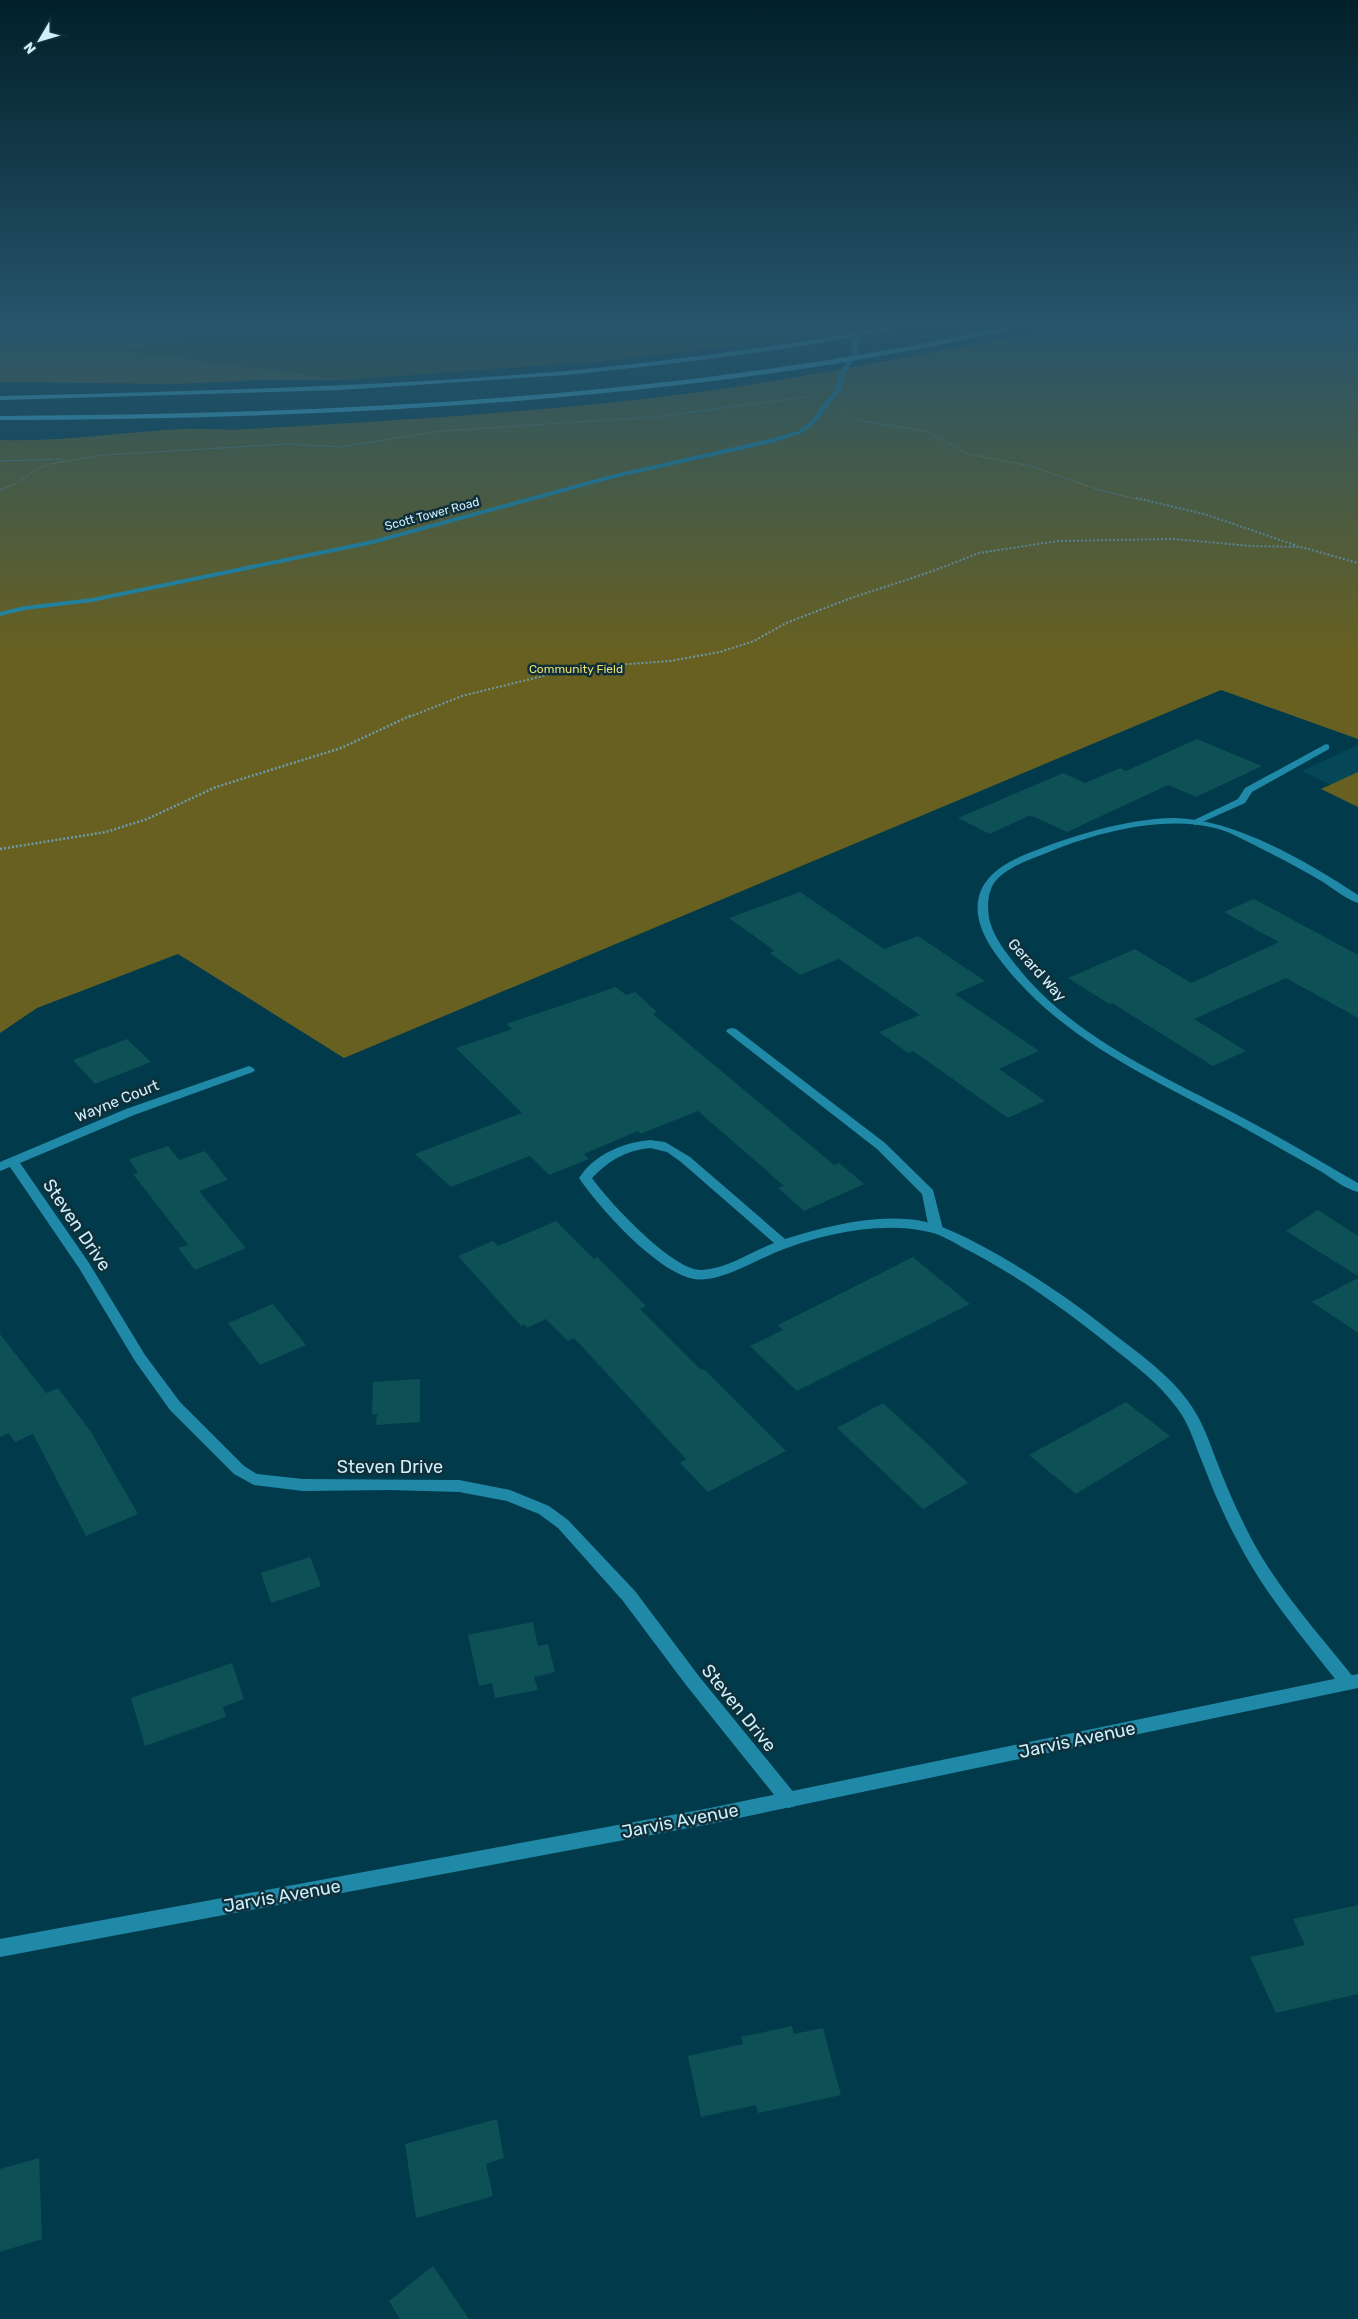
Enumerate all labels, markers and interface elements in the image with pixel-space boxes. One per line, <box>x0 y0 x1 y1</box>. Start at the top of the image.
north arrow <box>15 15 65 65</box>
text: N <box>20 38 40 57</box>
street label: Scott Tower Road <box>383 495 481 533</box>
park label: Community Field <box>529 662 623 676</box>
street label: Gerard Way <box>1004 935 1070 1005</box>
street label: Wayne Court <box>73 1076 161 1126</box>
street label: Steven Drive <box>38 1175 116 1275</box>
street label: Steven Drive <box>337 1456 443 1478</box>
street label: Steven Drive <box>697 1660 781 1756</box>
street label: Jarvis Avenue <box>1017 1717 1137 1763</box>
street label: Jarvis Avenue <box>620 1799 740 1843</box>
street label: Jarvis Avenue <box>222 1875 342 1917</box>

